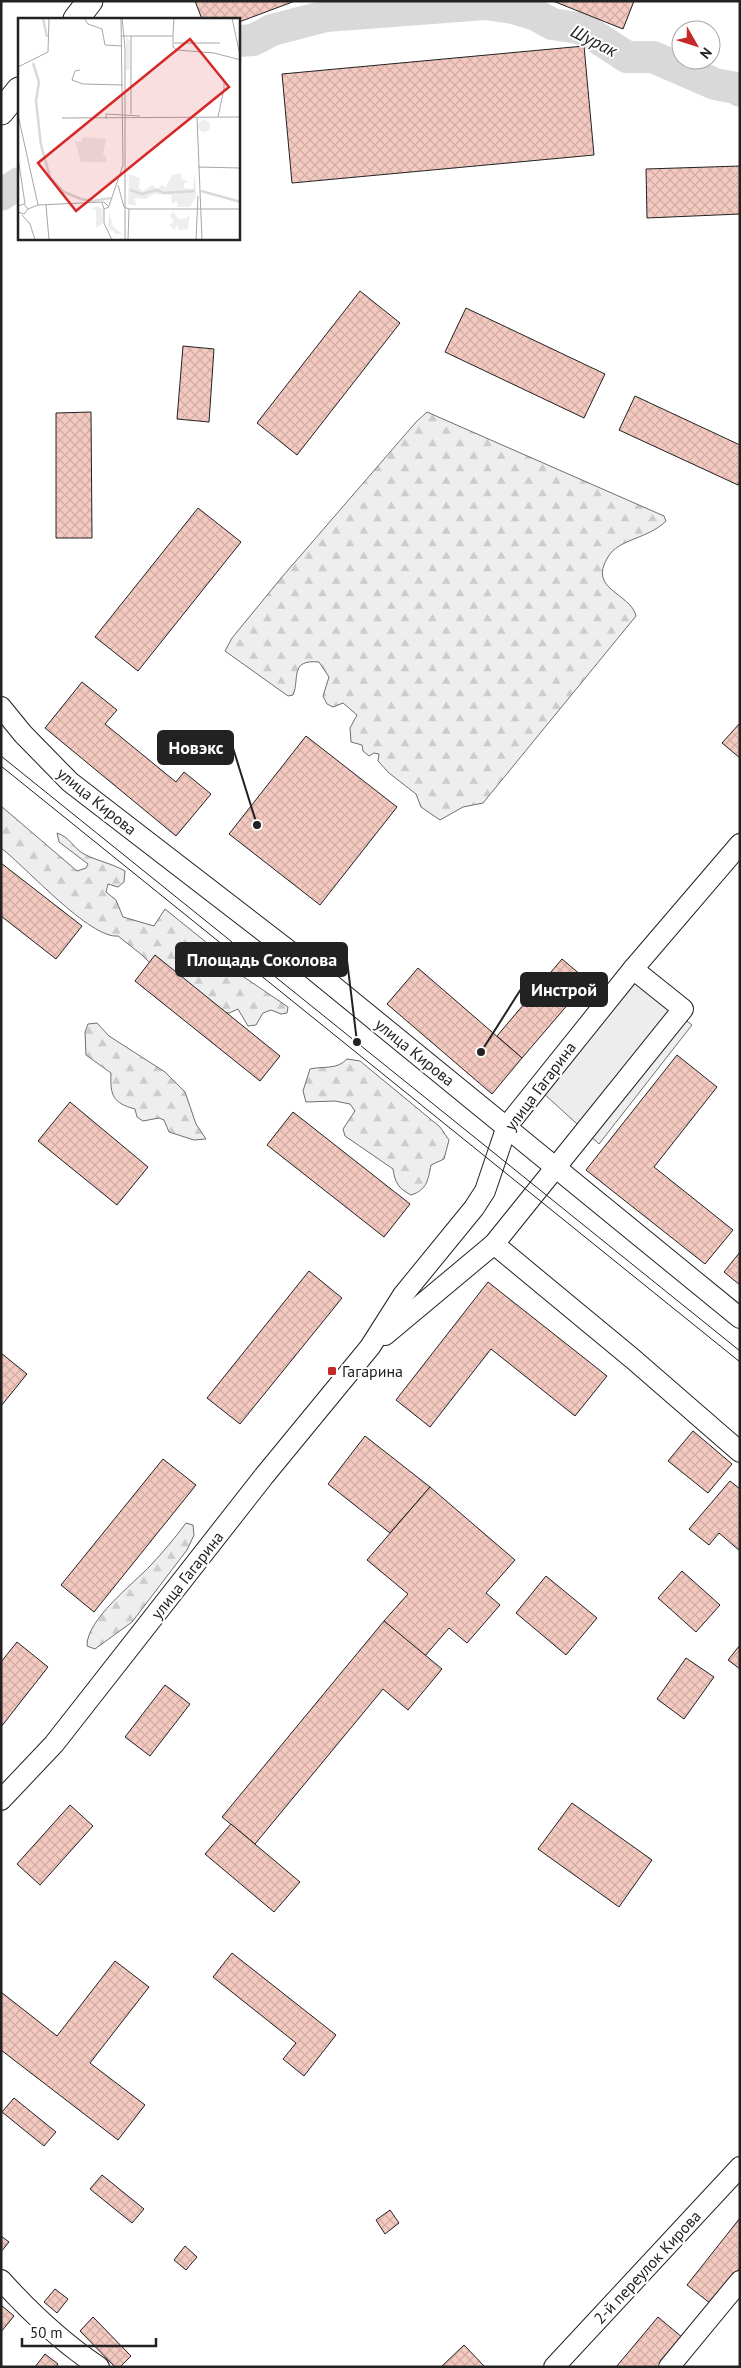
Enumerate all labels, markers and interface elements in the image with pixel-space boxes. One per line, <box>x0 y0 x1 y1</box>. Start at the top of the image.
inset map <box>18 18 240 240</box>
water label: Шурак <box>567 19 622 62</box>
north arrow <box>671 20 721 70</box>
text: N <box>696 44 716 62</box>
callout: Новэкс <box>158 731 233 764</box>
text: Новэкс <box>168 736 224 759</box>
street label: улица Кирова <box>53 763 141 839</box>
callout: Площадь Соколова <box>176 943 347 976</box>
text: Площадь Соколова <box>187 948 337 971</box>
callout: Инстрой <box>521 973 607 1006</box>
text: Инстрой <box>531 978 597 1001</box>
street label: улица Кирова <box>371 1014 459 1090</box>
street label: улица Гагарина <box>500 1038 580 1134</box>
place label: Гагарина <box>342 1361 403 1381</box>
marker: Гагарина <box>326 1365 338 1377</box>
street label: улица Гагарина <box>146 1527 228 1623</box>
street label: 2-й переулок Кирова <box>589 2206 705 2328</box>
scale bar <box>22 2316 156 2348</box>
text: 50 m <box>30 2323 63 2342</box>

